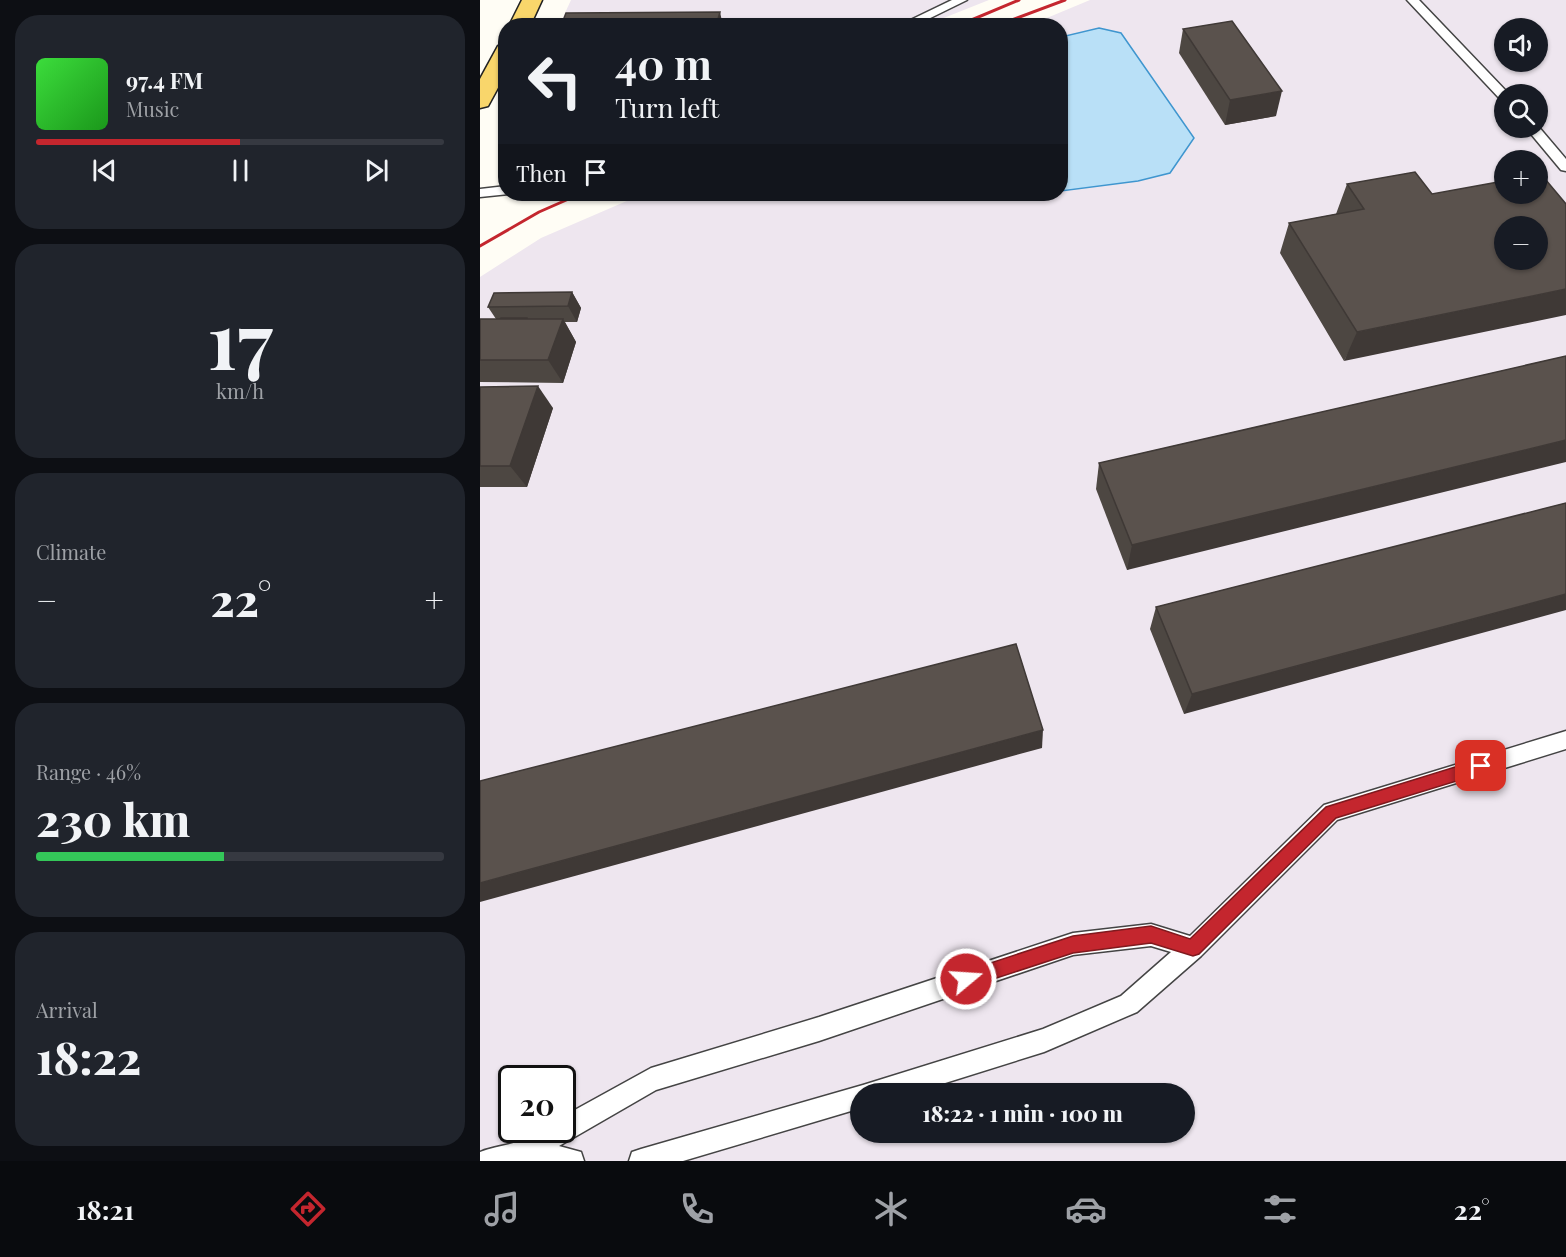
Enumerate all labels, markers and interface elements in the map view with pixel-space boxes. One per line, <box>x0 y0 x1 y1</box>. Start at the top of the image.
map controls <box>1494 18 1548 270</box>
button: sound <box>1494 18 1548 72</box>
text: 40 m <box>615 35 712 91</box>
icon: left <box>516 42 594 120</box>
text: 97.4 FM <box>126 65 203 95</box>
button: search <box>1494 84 1548 138</box>
text: Turn left <box>615 89 719 125</box>
text: Music <box>126 95 179 122</box>
button: + <box>1494 150 1548 204</box>
icon: previous <box>88 154 121 187</box>
icon: pause <box>224 154 257 187</box>
icon: next <box>360 154 393 187</box>
icon: arrive <box>579 156 612 189</box>
text: Then <box>516 158 567 188</box>
button: − <box>1494 216 1548 270</box>
text: 17 <box>207 286 273 390</box>
text: km/h <box>216 377 264 404</box>
text: Climate <box>36 538 106 565</box>
text: 22° <box>211 568 271 628</box>
text: − <box>36 577 57 621</box>
text: + <box>425 577 444 621</box>
pin <box>1455 740 1506 791</box>
icon: arrive <box>1464 749 1497 782</box>
text: Range · 46% <box>36 758 141 785</box>
text: 230 km <box>36 788 190 848</box>
position arrow <box>934 947 998 1011</box>
text: Arrival <box>36 996 98 1023</box>
text: 18:22 <box>36 1026 141 1086</box>
speed limit sign: 20 <box>498 1065 576 1143</box>
text: 18:22 · 1 min · 100 m <box>922 1098 1123 1128</box>
icon: directions <box>287 1188 329 1230</box>
icon: music <box>481 1188 523 1230</box>
icon: phone <box>676 1188 718 1230</box>
icon: climate <box>870 1188 912 1230</box>
icon: car <box>1065 1188 1107 1230</box>
icon: filters <box>1259 1188 1301 1230</box>
text: 18:21 <box>76 1191 134 1227</box>
text: 22° <box>1454 1191 1490 1227</box>

